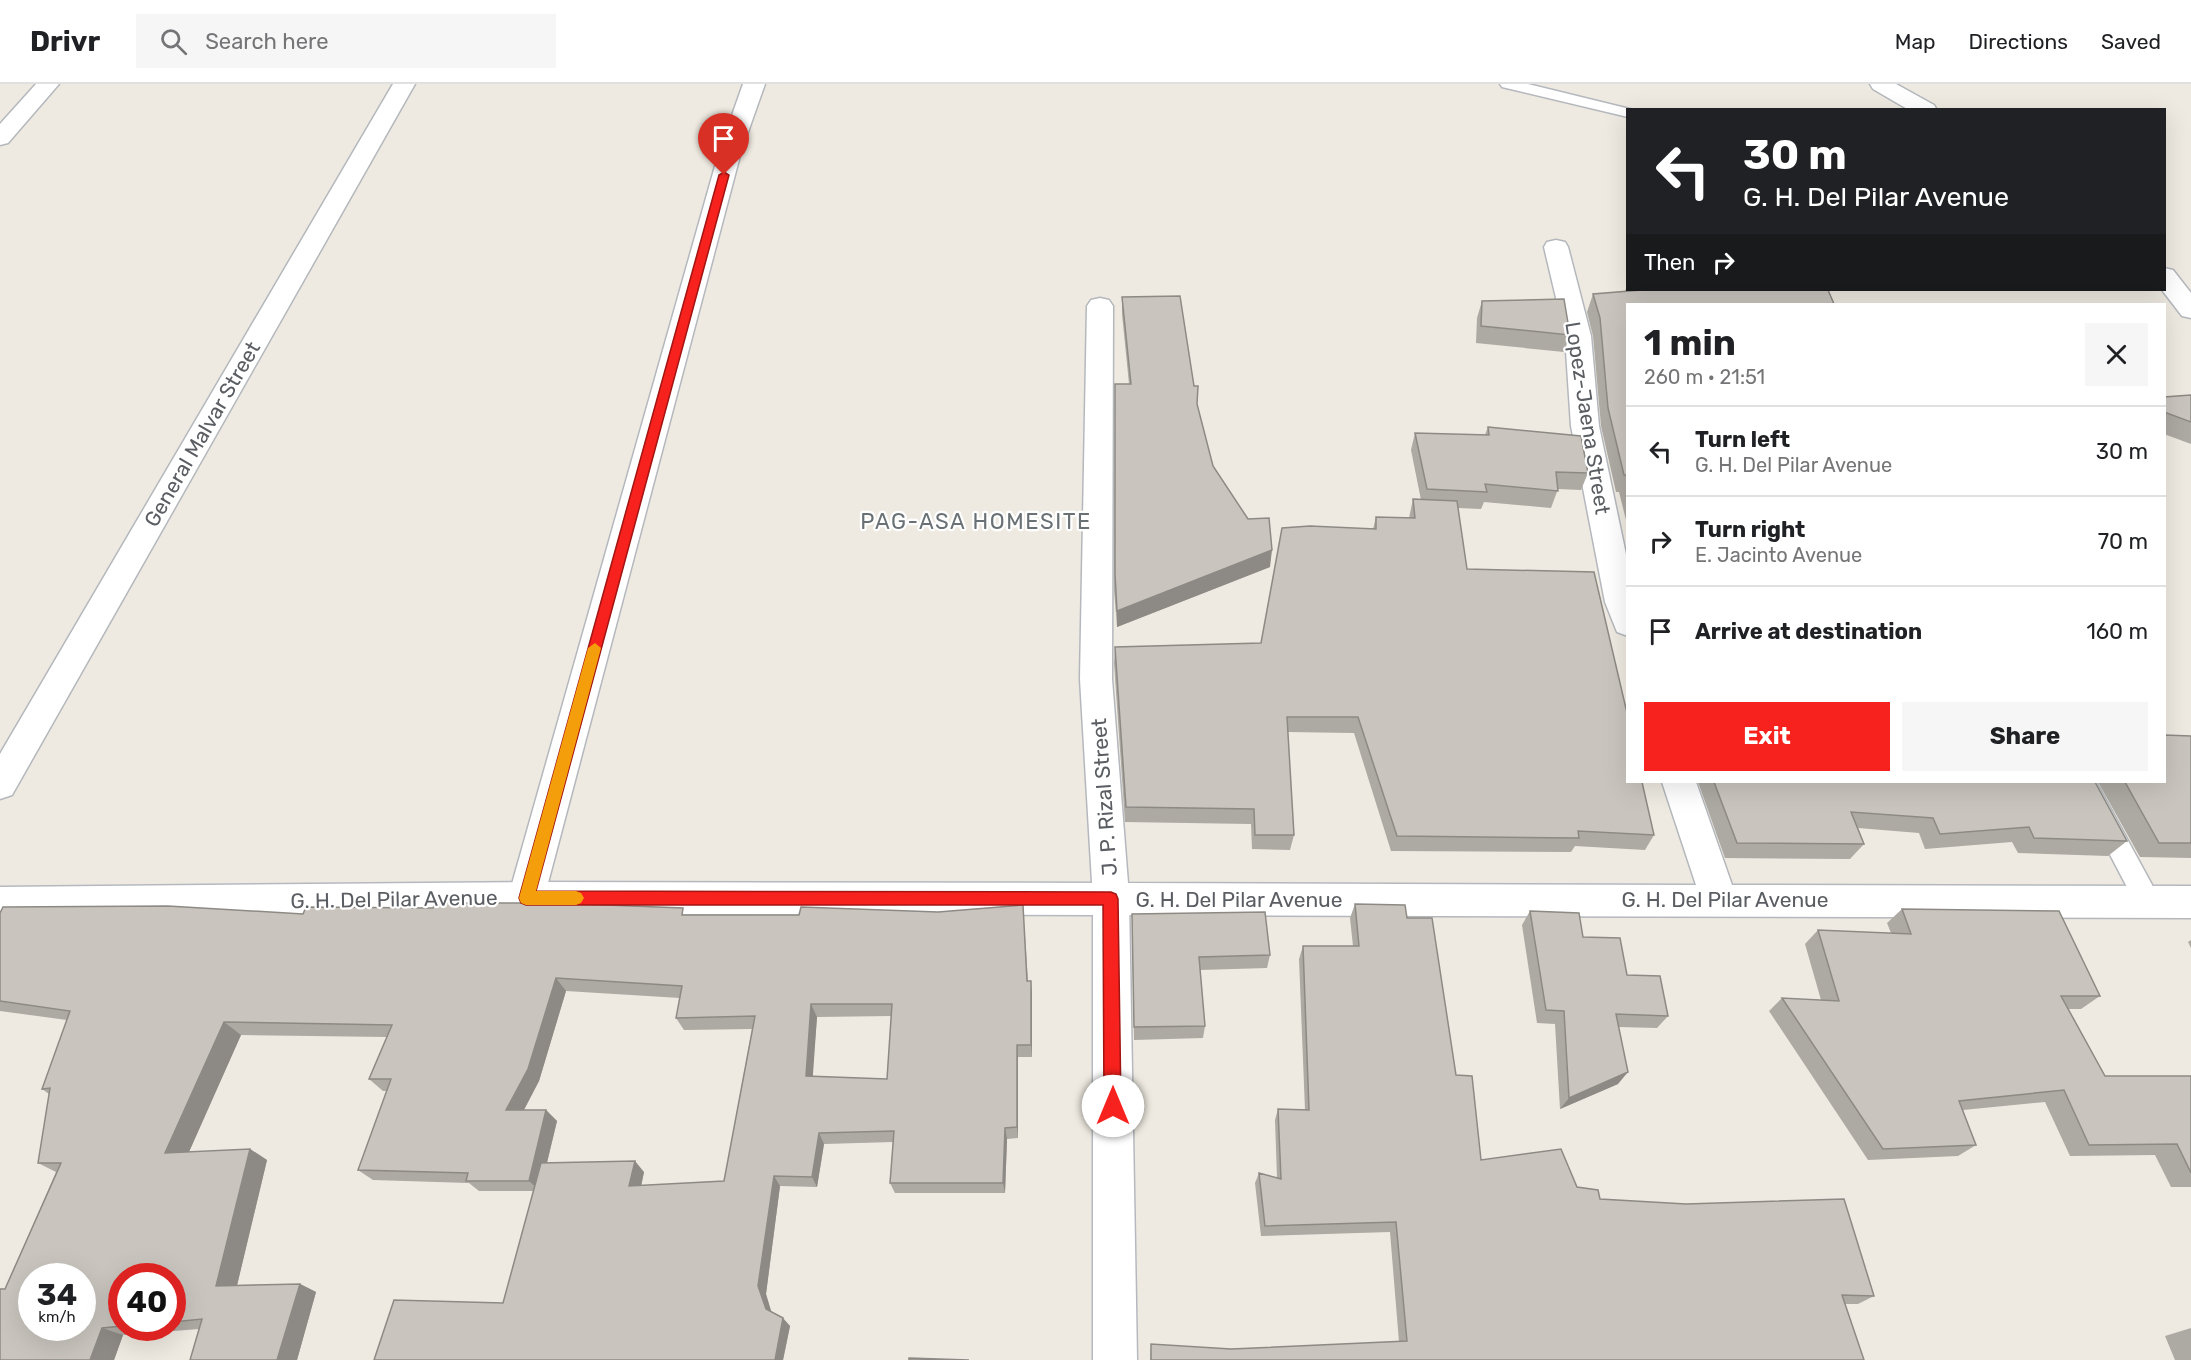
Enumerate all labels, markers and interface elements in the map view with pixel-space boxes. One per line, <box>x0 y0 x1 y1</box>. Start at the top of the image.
search box <box>136 14 556 68</box>
text: Drivr <box>30 25 100 58</box>
icon: search <box>157 25 190 58</box>
text: Search here <box>205 28 329 55</box>
text: Map <box>1895 29 1936 54</box>
text: Directions <box>1969 29 2068 54</box>
text: Saved <box>2101 29 2161 54</box>
pin <box>698 113 749 175</box>
icon: arrive <box>707 122 740 155</box>
text: 30 m <box>1743 130 1847 180</box>
icon: left <box>1644 132 1722 210</box>
text: G. H. Del Pilar Avenue <box>1743 181 2009 213</box>
icon: right <box>1707 246 1740 279</box>
text: Then <box>1644 249 1695 276</box>
street label: Lopez-Jaena Street <box>1560 320 1616 516</box>
text: 1 min <box>1644 321 1736 364</box>
button: close <box>2085 323 2148 386</box>
street label: General Malvar Street <box>139 337 265 531</box>
text: 260 m · 21:51 <box>1644 365 1765 389</box>
text: Turn left <box>1695 426 1790 453</box>
icon: left <box>1644 435 1677 468</box>
text: 30 m <box>2096 438 2148 465</box>
text: G. H. Del Pilar Avenue <box>1695 453 1892 477</box>
district label: PAG-ASA HOMESITE <box>860 508 1092 535</box>
text: Turn right <box>1695 516 1805 543</box>
icon: right <box>1644 525 1677 558</box>
text: 70 m <box>2098 528 2148 555</box>
text: E. Jacinto Avenue <box>1695 543 1862 567</box>
icon: arrive <box>1644 615 1677 648</box>
text: Arrive at destination <box>1695 618 1922 645</box>
text: 160 m <box>2086 618 2148 645</box>
button: Exit <box>1644 702 1890 771</box>
button: Share <box>1902 702 2148 771</box>
street label: J. P. Rizal Street <box>1086 717 1122 877</box>
street label: G. H. Del Pilar Avenue <box>290 885 498 913</box>
street label: G. H. Del Pilar Avenue <box>1135 887 1343 912</box>
street label: G. H. Del Pilar Avenue <box>1621 887 1829 912</box>
position arrow <box>1081 1074 1145 1138</box>
speed limit sign: 40 <box>108 1263 186 1341</box>
text: 34 <box>37 1277 77 1313</box>
text: km/h <box>38 1308 76 1326</box>

